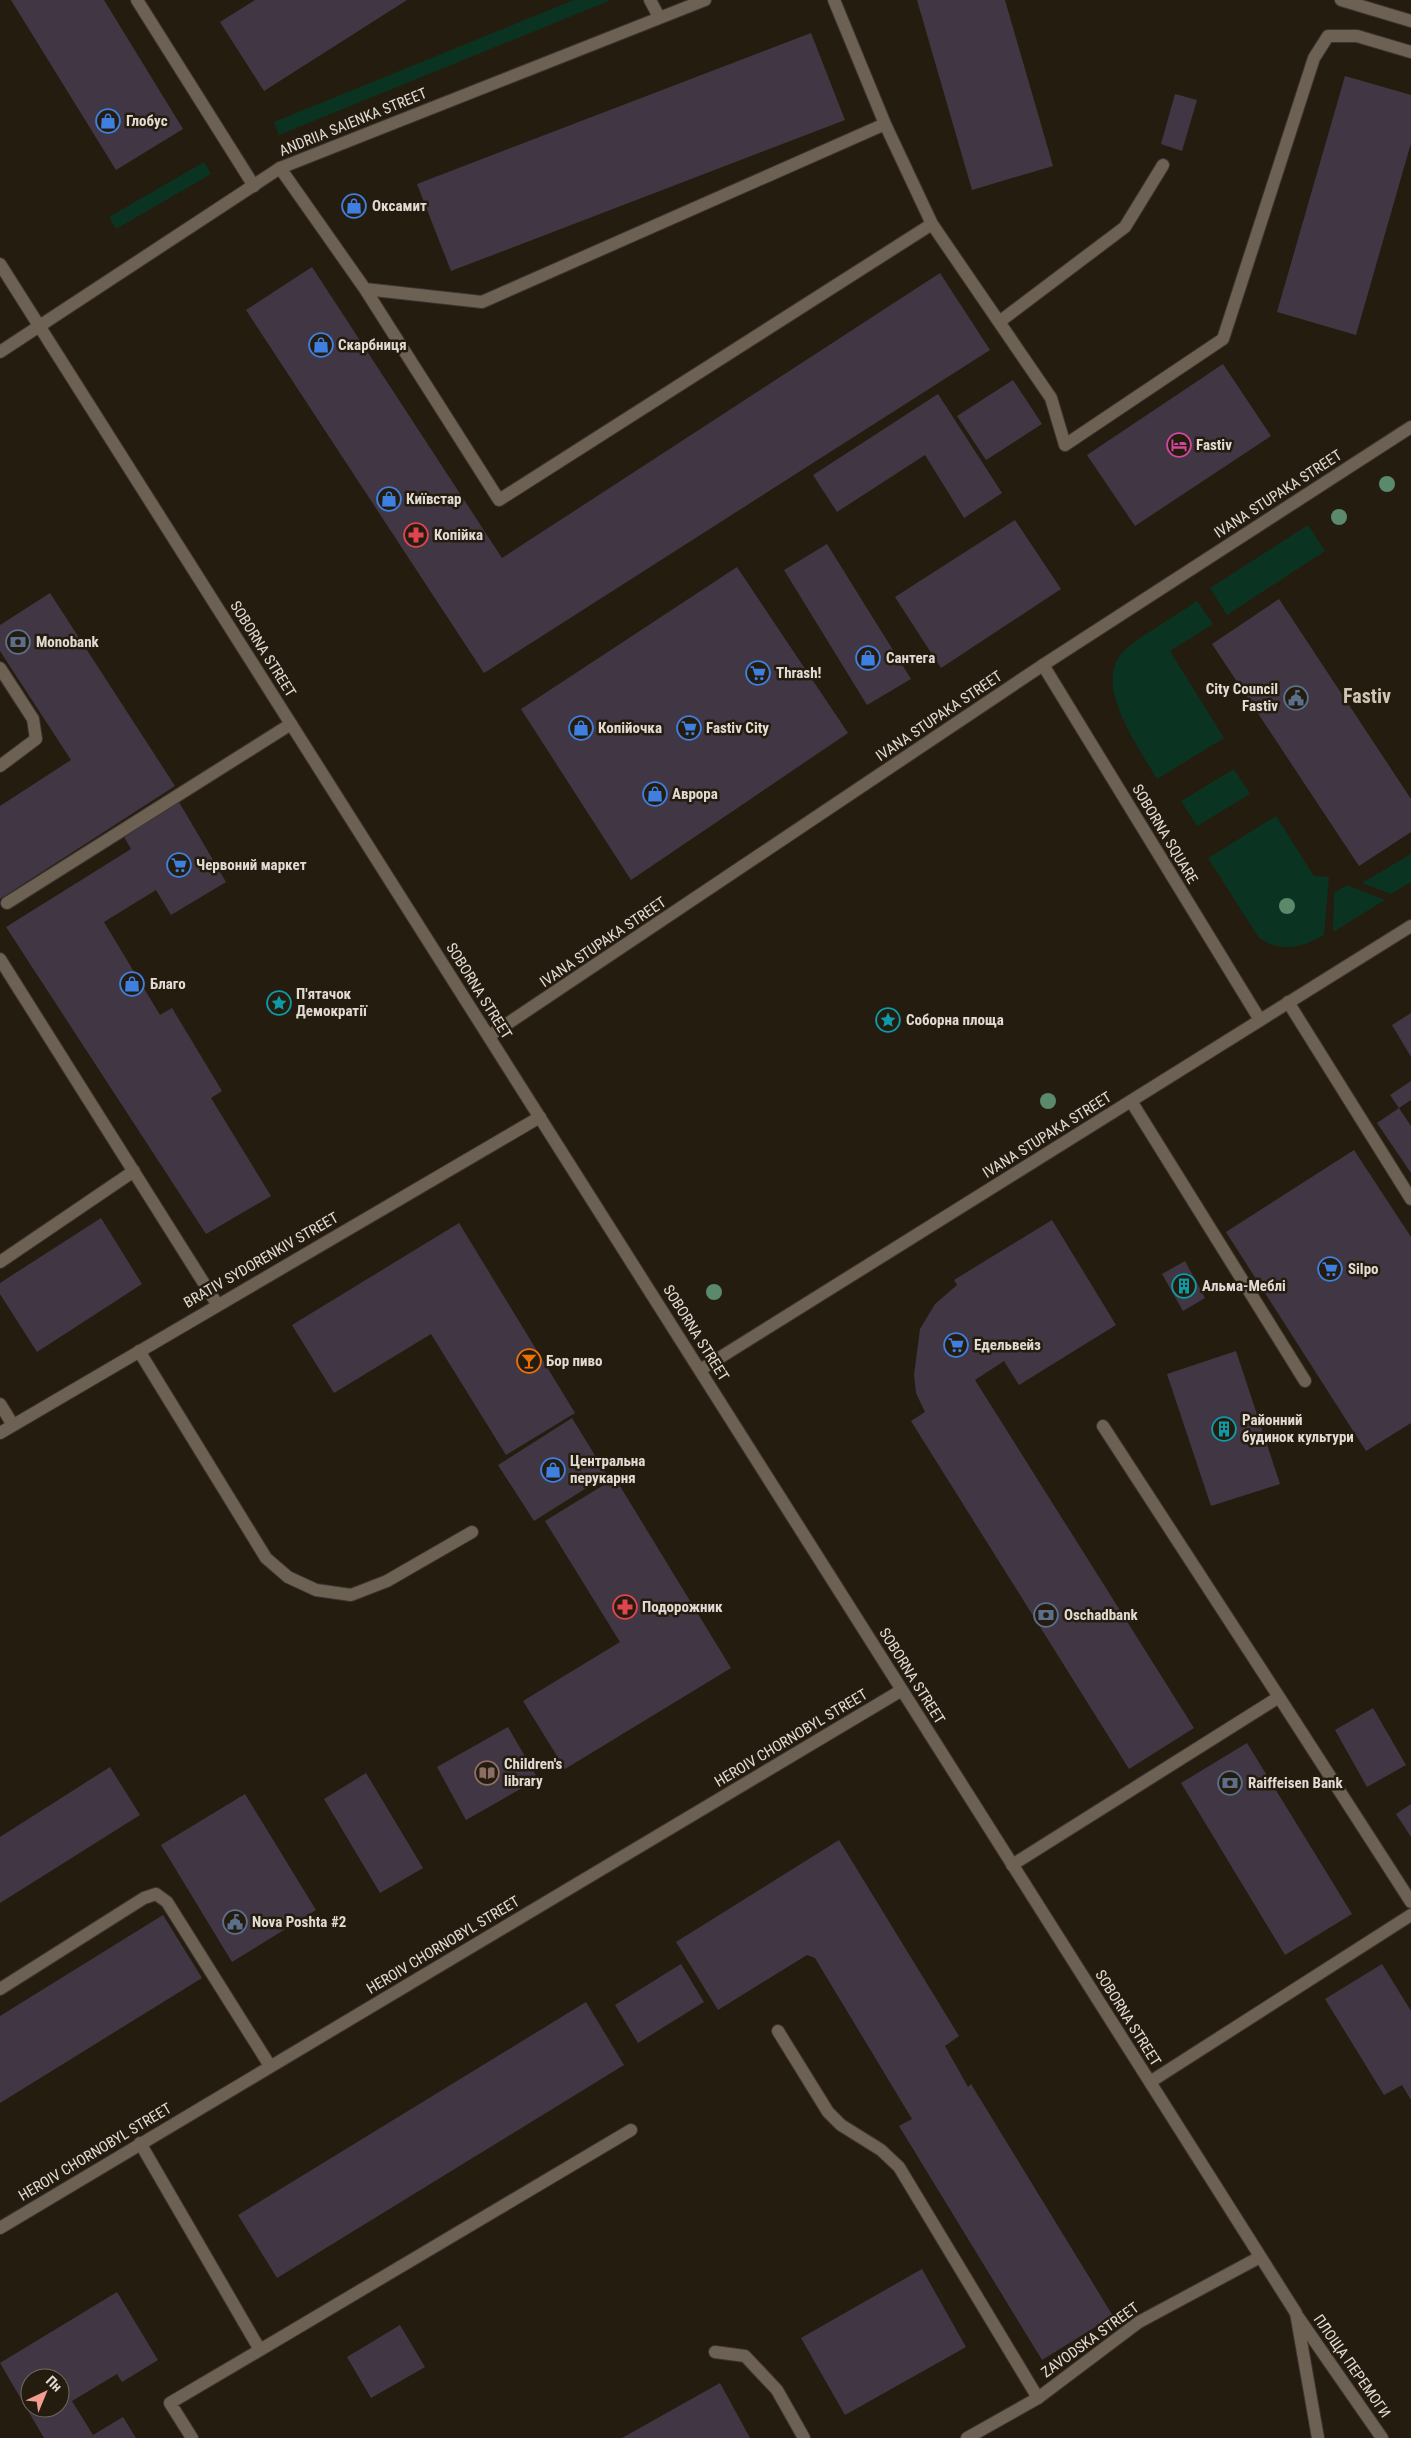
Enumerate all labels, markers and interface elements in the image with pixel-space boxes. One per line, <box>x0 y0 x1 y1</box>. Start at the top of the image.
street label: ANDRIIA SAIENKA STREET <box>276 84 430 160</box>
shop icon: Глобус <box>95 108 121 134</box>
place label: Глобус <box>126 112 168 130</box>
shop icon: Оксамит <box>341 193 367 219</box>
place label: Оксамит <box>372 197 427 215</box>
shop icon: Скарбниця <box>308 332 334 358</box>
place label: Скарбниця <box>338 336 407 354</box>
hotel icon: Fastiv <box>1166 432 1192 458</box>
place label: Fastiv <box>1196 436 1232 454</box>
street label: IVANA STUPAKA STREET <box>1211 446 1345 542</box>
shop icon: Київстар <box>376 486 402 512</box>
place label: Київстар <box>406 490 461 508</box>
pharmacy icon: Копійка <box>403 522 429 548</box>
place label: Копійка <box>434 526 483 544</box>
street label: SOBORNA STREET <box>226 598 300 701</box>
bank icon: Monobank <box>5 629 31 655</box>
place label: Monobank <box>36 633 100 651</box>
shop icon: Сантега <box>855 645 881 671</box>
place label: Сантега <box>886 649 935 667</box>
supermarket icon: Thrash! <box>745 660 771 686</box>
place label: Thrash! <box>776 664 822 682</box>
street label: IVANA STUPAKA STREET <box>872 667 1006 765</box>
place label: City Council Fastiv <box>1206 680 1278 715</box>
district label: Fastiv <box>1343 684 1391 708</box>
public building icon: City Council Fastiv <box>1283 685 1309 711</box>
shop icon: Копійочка <box>568 715 594 741</box>
supermarket icon: Fastiv City <box>676 715 702 741</box>
place label: Копійочка <box>598 719 662 737</box>
place label: Fastiv City <box>706 719 769 737</box>
shop icon: Аврора <box>642 781 668 807</box>
street label: SOBORNA SQUARE <box>1128 781 1202 887</box>
place label: Аврора <box>672 785 718 803</box>
supermarket icon: Червоний маркет <box>166 852 192 878</box>
place label: Червоний маркет <box>196 856 307 874</box>
street label: IVANA STUPAKA STREET <box>536 893 670 991</box>
street label: SOBORNA STREET <box>442 940 516 1043</box>
shop icon: Благо <box>119 971 145 997</box>
place label: Благо <box>150 975 186 993</box>
place label: П'ятачок Демократії <box>296 985 368 1020</box>
place icon: П'ятачок Демократії <box>266 990 292 1016</box>
place icon: Соборна площа <box>875 1007 901 1033</box>
place label: Соборна площа <box>906 1011 1004 1029</box>
street label: IVANA STUPAKA STREET <box>979 1088 1115 1182</box>
street label: BRATIV SYDORENKIV STREET <box>181 1208 342 1312</box>
supermarket icon: Silpo <box>1317 1256 1343 1282</box>
place label: Silpo <box>1348 1260 1379 1278</box>
building icon: Альма-Меблі <box>1171 1273 1197 1299</box>
place label: Альма-Меблі <box>1202 1277 1286 1295</box>
street label: SOBORNA STREET <box>659 1282 733 1385</box>
supermarket icon: Едельвейз <box>943 1332 969 1358</box>
place label: Едельвейз <box>974 1336 1041 1354</box>
bar icon: Бор пиво <box>516 1348 542 1374</box>
place label: Бор пиво <box>546 1352 602 1370</box>
place label: Районний будинок культури <box>1242 1411 1354 1446</box>
building icon: Районний будинок культури <box>1211 1416 1237 1442</box>
place label: Центральна перукарня <box>570 1452 645 1487</box>
shop icon: Центральна перукарня <box>540 1457 566 1483</box>
pharmacy icon: Подорожник <box>612 1594 638 1620</box>
place label: Подорожник <box>642 1598 723 1616</box>
bank icon: Oschadbank <box>1033 1602 1059 1628</box>
place label: Oschadbank <box>1064 1606 1139 1624</box>
street label: SOBORNA STREET <box>875 1625 949 1728</box>
street label: HEROIV CHORNOBYL STREET <box>711 1685 871 1791</box>
place label: Children's library <box>504 1755 562 1790</box>
library icon: Children's library <box>474 1760 500 1786</box>
bank icon: Raiffeisen Bank <box>1217 1770 1243 1796</box>
place label: Raiffeisen Bank <box>1248 1774 1343 1792</box>
street label: HEROIV CHORNOBYL STREET <box>363 1892 523 1998</box>
public building icon: Nova Poshta #2 <box>222 1909 248 1935</box>
place label: Nova Poshta #2 <box>252 1913 346 1931</box>
street label: SOBORNA STREET <box>1091 1967 1165 2070</box>
street label: HEROIV CHORNOBYL STREET <box>15 2099 175 2205</box>
street label: ZAVODSKA STREET <box>1038 2298 1142 2381</box>
street label: ПЛОЩА ПЕРЕМОГИ <box>1310 2311 1394 2421</box>
north arrow <box>20 2368 70 2418</box>
text: Пн <box>43 2372 65 2395</box>

